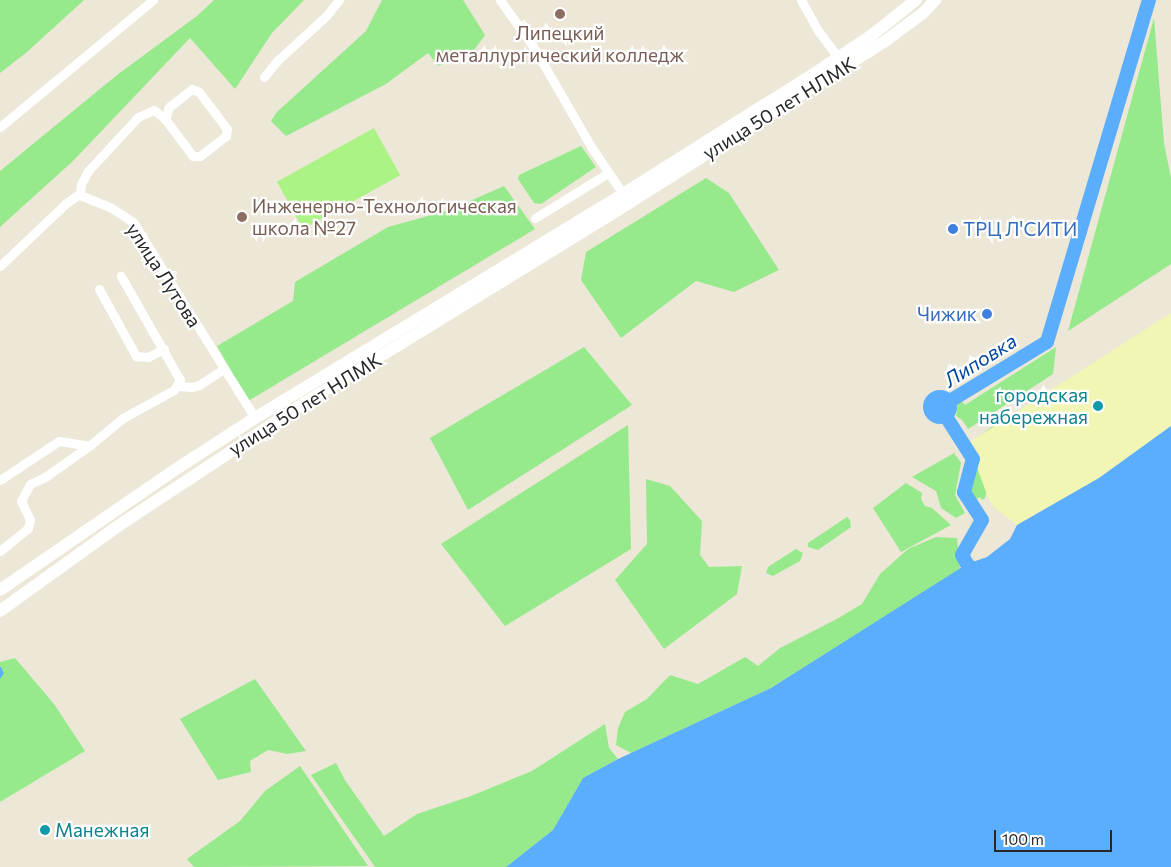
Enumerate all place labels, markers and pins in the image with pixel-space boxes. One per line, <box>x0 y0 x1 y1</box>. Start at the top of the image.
marker: Липецкий металлургический колледж <box>554 8 566 20</box>
place label: Липецкий металлургический колледж <box>436 22 684 66</box>
place label: Инженерно-Технологическая школа №27 <box>252 195 517 239</box>
marker: Инженерно-Технологическая школа №27 <box>236 211 248 223</box>
place label: ТРЦ Л'СИТИ <box>963 218 1077 240</box>
marker: ТРЦ Л'СИТИ <box>947 223 959 235</box>
place label: Чижик <box>917 303 977 325</box>
marker: Чижик <box>981 308 993 320</box>
place label: городская набережная <box>979 384 1088 428</box>
marker: городская набережная <box>1092 400 1104 412</box>
place label: Манежная <box>55 819 149 841</box>
marker: Манежная <box>39 824 51 836</box>

